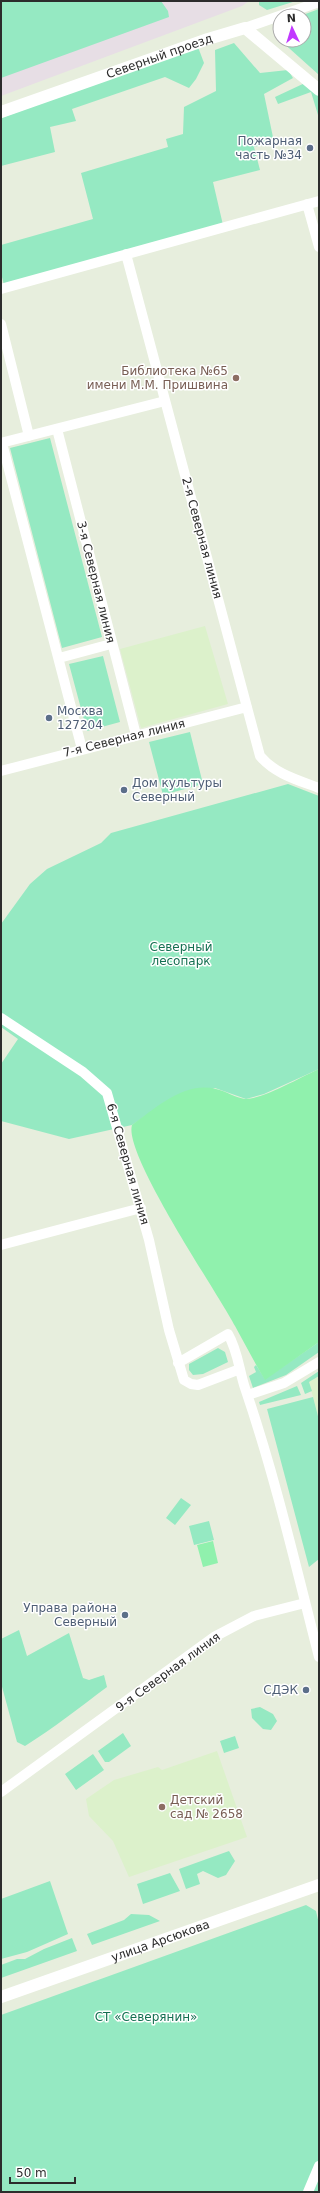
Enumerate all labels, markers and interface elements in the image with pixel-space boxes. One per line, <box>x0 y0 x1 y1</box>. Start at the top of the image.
north arrow <box>272 8 312 48</box>
text: N <box>286 12 296 25</box>
street label: Северный проезд <box>104 31 214 81</box>
place label: Пожарная часть №34 <box>235 134 302 162</box>
marker: Пожарная часть №34 <box>305 143 315 153</box>
place label: Библиотека №65 имени М.М. Пришвина <box>87 364 228 392</box>
marker: Библиотека №65 имени М.М. Пришвина <box>231 373 241 383</box>
street label: 2-я Северная линия <box>179 476 225 600</box>
street label: 3-я Северная линия <box>74 519 118 645</box>
place label: Москва 127204 <box>57 704 103 732</box>
marker: Москва 127204 <box>44 713 54 723</box>
street label: 7-я Северная линия <box>61 716 187 760</box>
place label: Дом культуры Северный <box>132 776 222 804</box>
marker: Дом культуры Северный <box>119 785 129 795</box>
park label: Северный лесопарк <box>150 940 212 968</box>
street label: 6-я Северная линия <box>104 1102 152 1226</box>
place label: Управа района Северный <box>23 1601 117 1629</box>
marker: Управа района Северный <box>120 1610 130 1620</box>
street label: 9-я Северная линия <box>113 1629 223 1715</box>
place label: СДЭК <box>263 1683 298 1697</box>
marker: СДЭК <box>301 1685 311 1695</box>
place label: Детский сад № 2658 <box>170 1793 243 1821</box>
marker: Детский сад № 2658 <box>157 1802 167 1812</box>
street label: улица Арсюкова <box>109 1917 212 1965</box>
park label: СТ «Северянин» <box>95 2010 197 2024</box>
scale bar <box>10 2159 75 2185</box>
text: 50 m <box>16 2166 47 2180</box>

